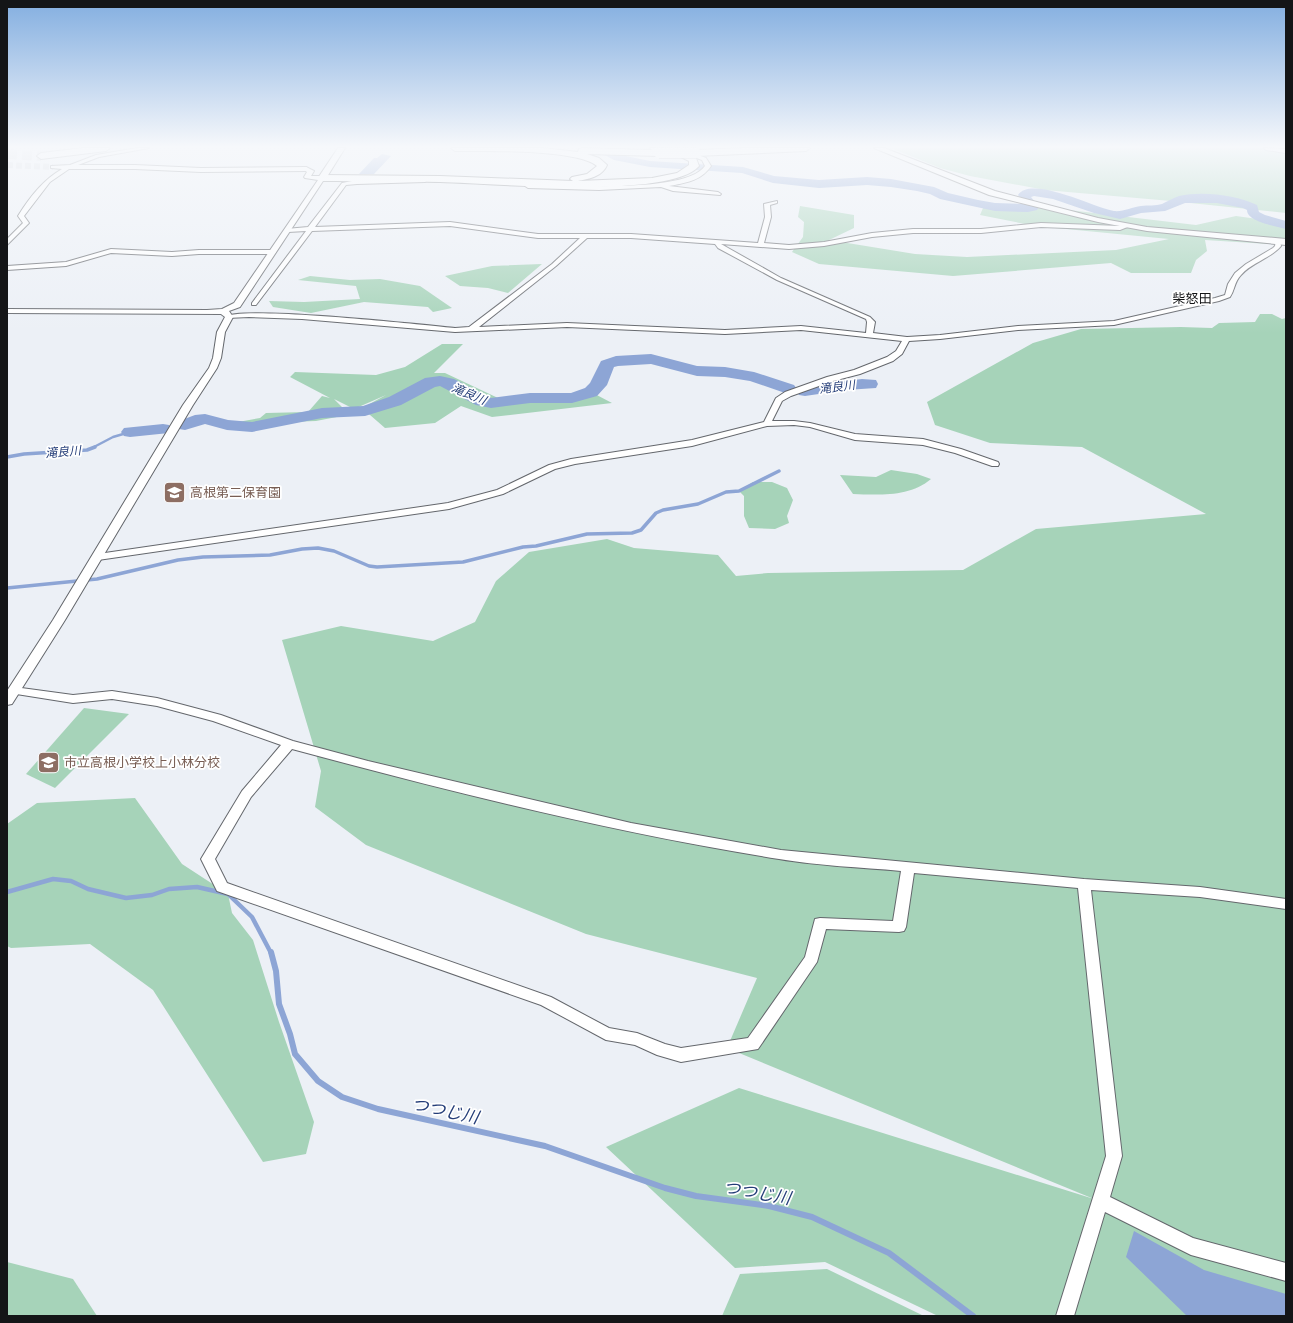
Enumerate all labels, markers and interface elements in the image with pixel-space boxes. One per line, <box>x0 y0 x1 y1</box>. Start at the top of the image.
district label: 柴怒田 <box>1172 291 1212 306</box>
water label: 滝良川 <box>818 378 858 396</box>
water label: 滝良川 <box>450 381 490 408</box>
water label: 滝良川 <box>44 443 84 461</box>
school or university icon: 高根第二保育園 <box>162 479 188 505</box>
place label: 高根第二保育園 <box>190 485 281 500</box>
school or university icon: 市立高根小学校上小林分校 <box>35 749 61 775</box>
place label: 市立高根小学校上小林分校 <box>64 755 220 770</box>
water label: つつじ川 <box>410 1094 482 1129</box>
water label: つつじ川 <box>722 1177 794 1210</box>

